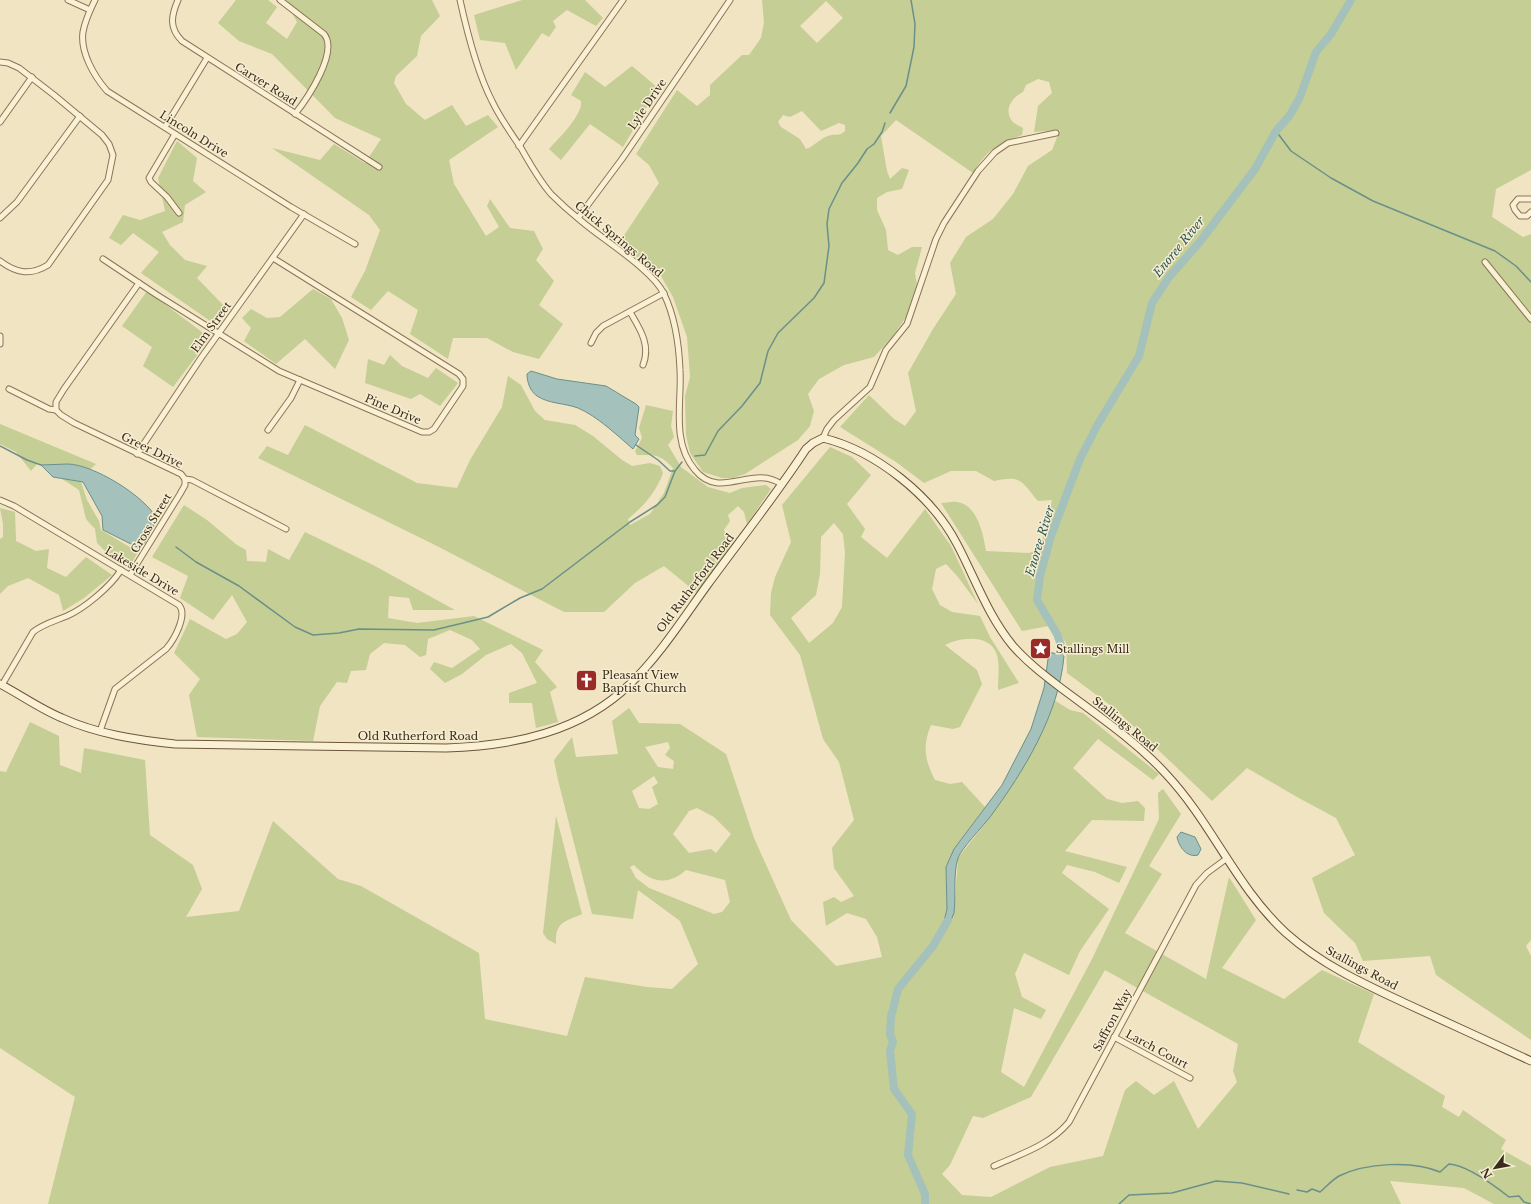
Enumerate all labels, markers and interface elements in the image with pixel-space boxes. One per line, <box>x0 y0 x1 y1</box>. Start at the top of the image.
street label: Carver Road <box>232 59 300 109</box>
street label: Lyle Drive <box>625 76 669 132</box>
street label: Lincoln Drive <box>157 107 231 161</box>
street label: Chick Springs Road <box>572 198 666 280</box>
water label: Enoree River <box>1149 213 1208 281</box>
street label: Elm Street <box>188 298 235 355</box>
street label: Pine Drive <box>363 391 423 427</box>
street label: Greer Drive <box>119 429 185 471</box>
street label: Cross Street <box>128 490 175 555</box>
water label: Enoree River <box>1021 503 1058 579</box>
street label: Old Rutherford Road <box>653 530 737 635</box>
street label: Lakeside Drive <box>102 543 182 599</box>
place icon: Stallings Mill <box>1027 636 1053 662</box>
place label: Stallings Mill <box>1056 642 1130 656</box>
church icon: Pleasant View Baptist Church <box>573 668 599 694</box>
place label: Pleasant View Baptist Church <box>602 668 687 695</box>
street label: Stallings Road <box>1090 693 1161 755</box>
street label: Old Rutherford Road <box>358 729 479 743</box>
street label: Stallings Road <box>1323 943 1401 993</box>
street label: Saffron Way <box>1090 986 1134 1054</box>
street label: Larch Court <box>1123 1027 1191 1072</box>
north arrow <box>1475 1148 1515 1188</box>
text: N <box>1477 1165 1495 1181</box>

